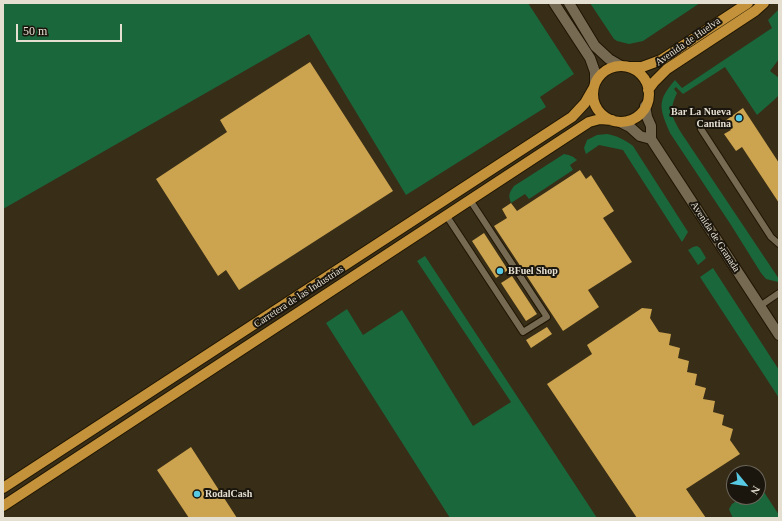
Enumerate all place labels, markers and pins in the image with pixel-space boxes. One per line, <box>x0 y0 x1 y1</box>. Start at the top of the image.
place label: Bar La Nueva Cantina <box>671 106 731 130</box>
marker: Bar La Nueva Cantina <box>734 113 744 123</box>
place label: BFuel Shop <box>508 265 558 277</box>
marker: BFuel Shop <box>495 266 505 276</box>
place label: RodalCash <box>205 488 252 500</box>
marker: RodalCash <box>192 489 202 499</box>

